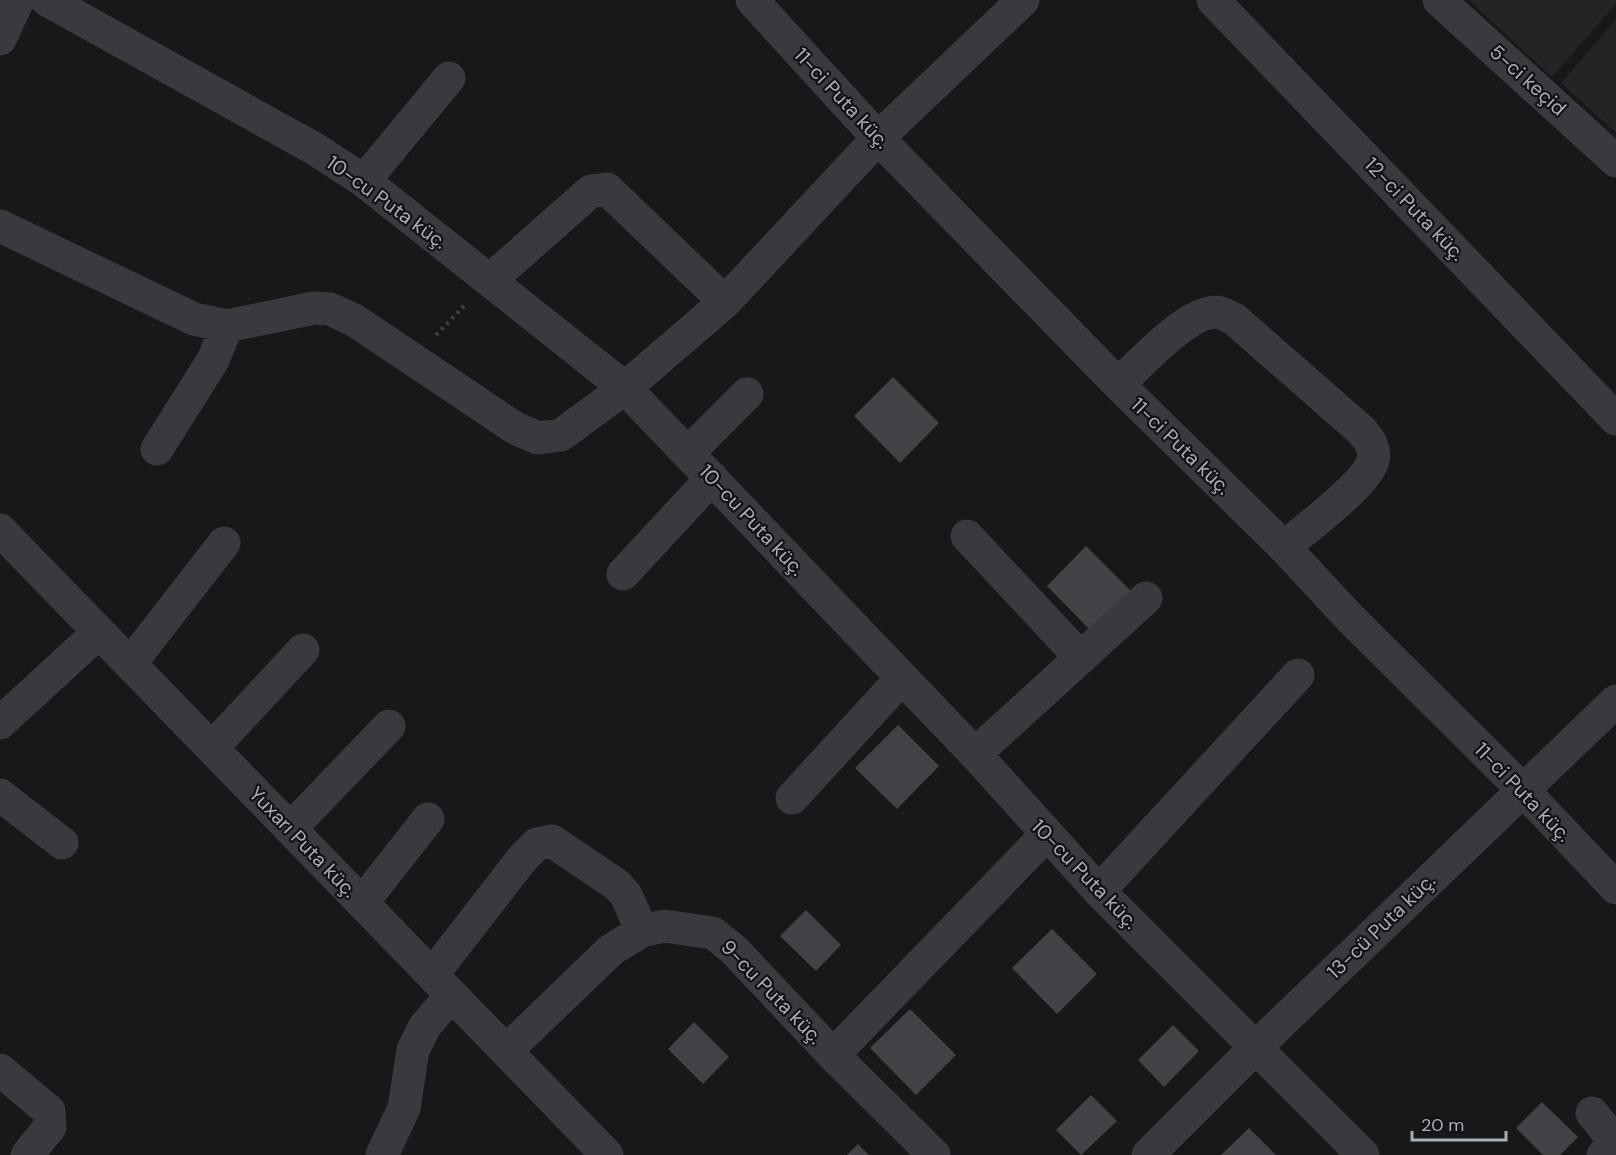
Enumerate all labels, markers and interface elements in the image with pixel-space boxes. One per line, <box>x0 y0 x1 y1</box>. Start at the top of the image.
street label: 5-ci keçid <box>1484 39 1572 121</box>
street label: 11-ci Puta küç. <box>789 42 895 154</box>
street label: 10-cu Puta küç. <box>322 149 453 255</box>
street label: 12-ci Puta küç. <box>1359 152 1471 266</box>
street label: 11-ci Puta küç. <box>1126 392 1236 500</box>
street label: 10-cu Puta küç. <box>694 459 810 581</box>
street label: 11-ci Puta küç. <box>1469 737 1577 847</box>
street label: Yuxarı Puta küç. <box>243 781 363 903</box>
street label: 10-cu Puta küç. <box>1026 814 1144 934</box>
street label: 13-cü Puta küç. <box>1321 868 1441 984</box>
street label: 9-cu Puta küç. <box>716 934 828 1050</box>
scale bar <box>1412 1104 1506 1142</box>
text: 20 m <box>1421 1113 1464 1137</box>

